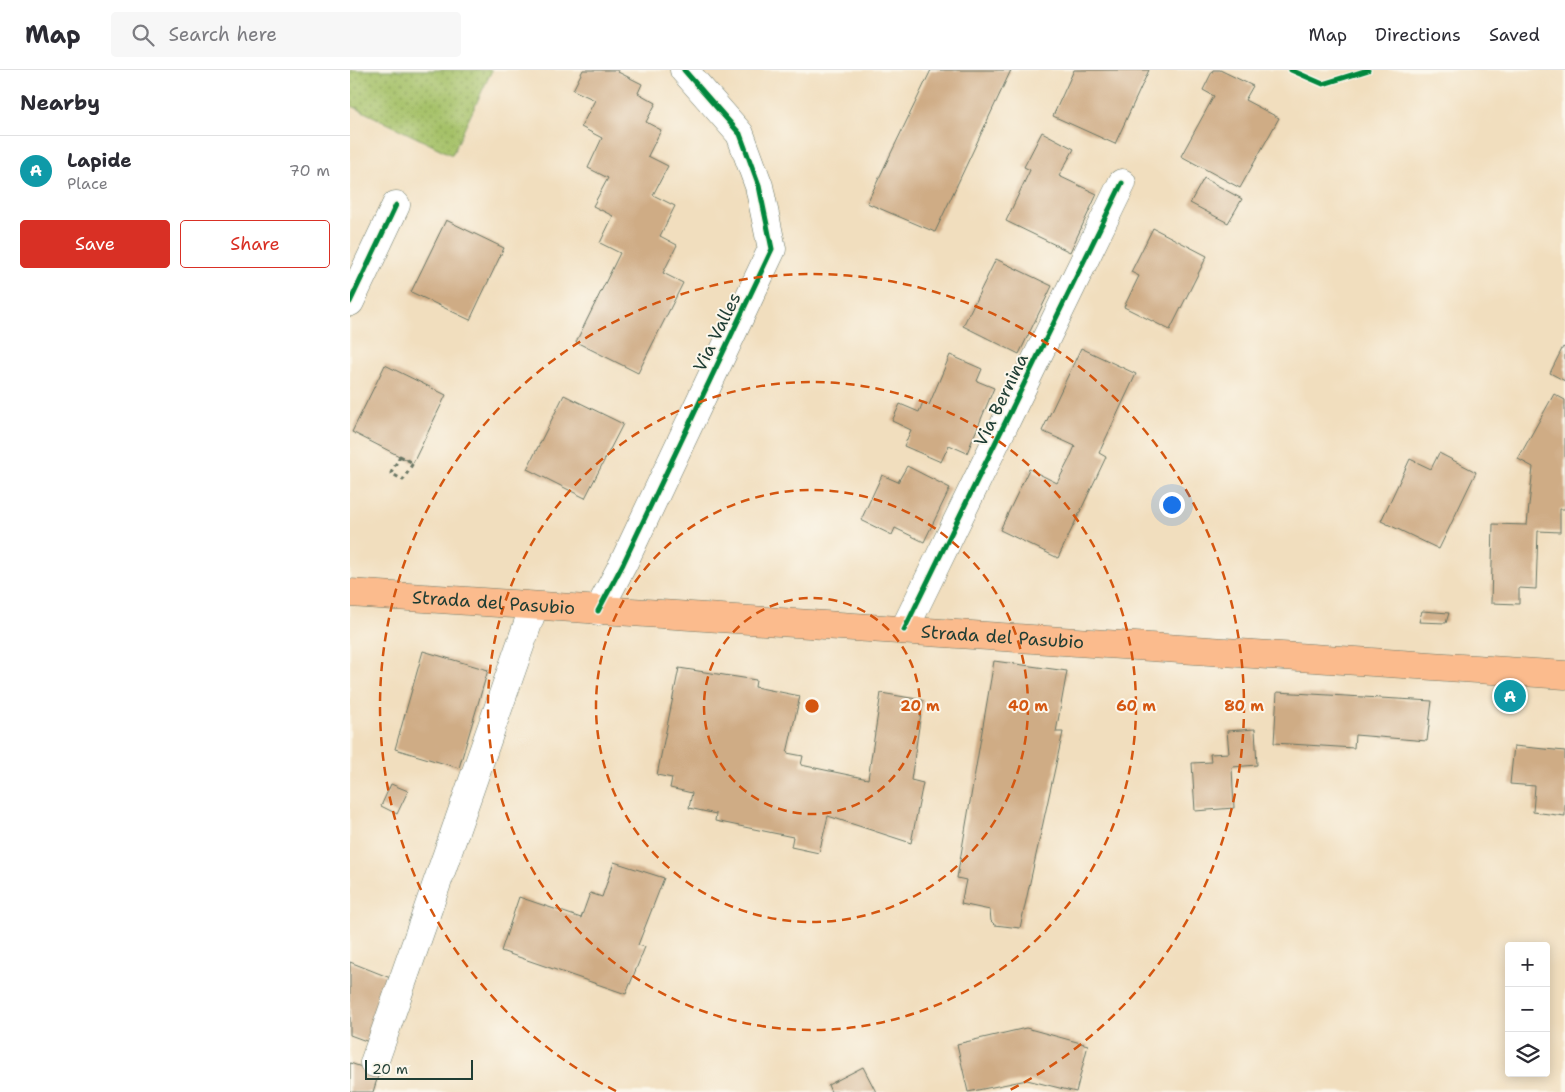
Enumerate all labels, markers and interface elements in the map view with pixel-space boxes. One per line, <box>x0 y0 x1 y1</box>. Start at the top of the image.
search box <box>111 12 461 57</box>
text: Map <box>25 19 81 51</box>
icon: search <box>129 21 157 49</box>
text: Search here <box>169 22 277 47</box>
text: Map <box>1309 23 1347 47</box>
text: Directions <box>1375 23 1461 47</box>
text: Saved <box>1489 23 1540 47</box>
text: Nearby <box>20 89 100 117</box>
text: Lapide <box>67 148 132 173</box>
text: A <box>30 160 42 181</box>
text: 70 m <box>289 160 330 181</box>
text: Place <box>67 173 108 194</box>
button: Save <box>20 220 170 268</box>
button: Share <box>180 220 330 268</box>
street label: Via Valles <box>687 288 747 376</box>
street label: Via Bernina <box>968 350 1034 450</box>
your location <box>1159 492 1185 518</box>
street label: Strada del Pasubio <box>411 585 576 620</box>
street label: Strada del Pasubio <box>920 620 1085 655</box>
pin: A <box>1494 677 1526 715</box>
text: 20 m <box>900 696 940 716</box>
text: 40 m <box>1008 696 1048 716</box>
text: 60 m <box>1116 696 1156 716</box>
text: 80 m <box>1224 696 1264 716</box>
centre of rings <box>803 697 821 715</box>
map controls <box>1505 942 1550 1077</box>
button: + <box>1505 942 1550 987</box>
button: − <box>1505 987 1550 1032</box>
button: layers <box>1505 1032 1550 1077</box>
scale bar <box>365 1057 472 1080</box>
text: 20 m <box>372 1060 408 1078</box>

